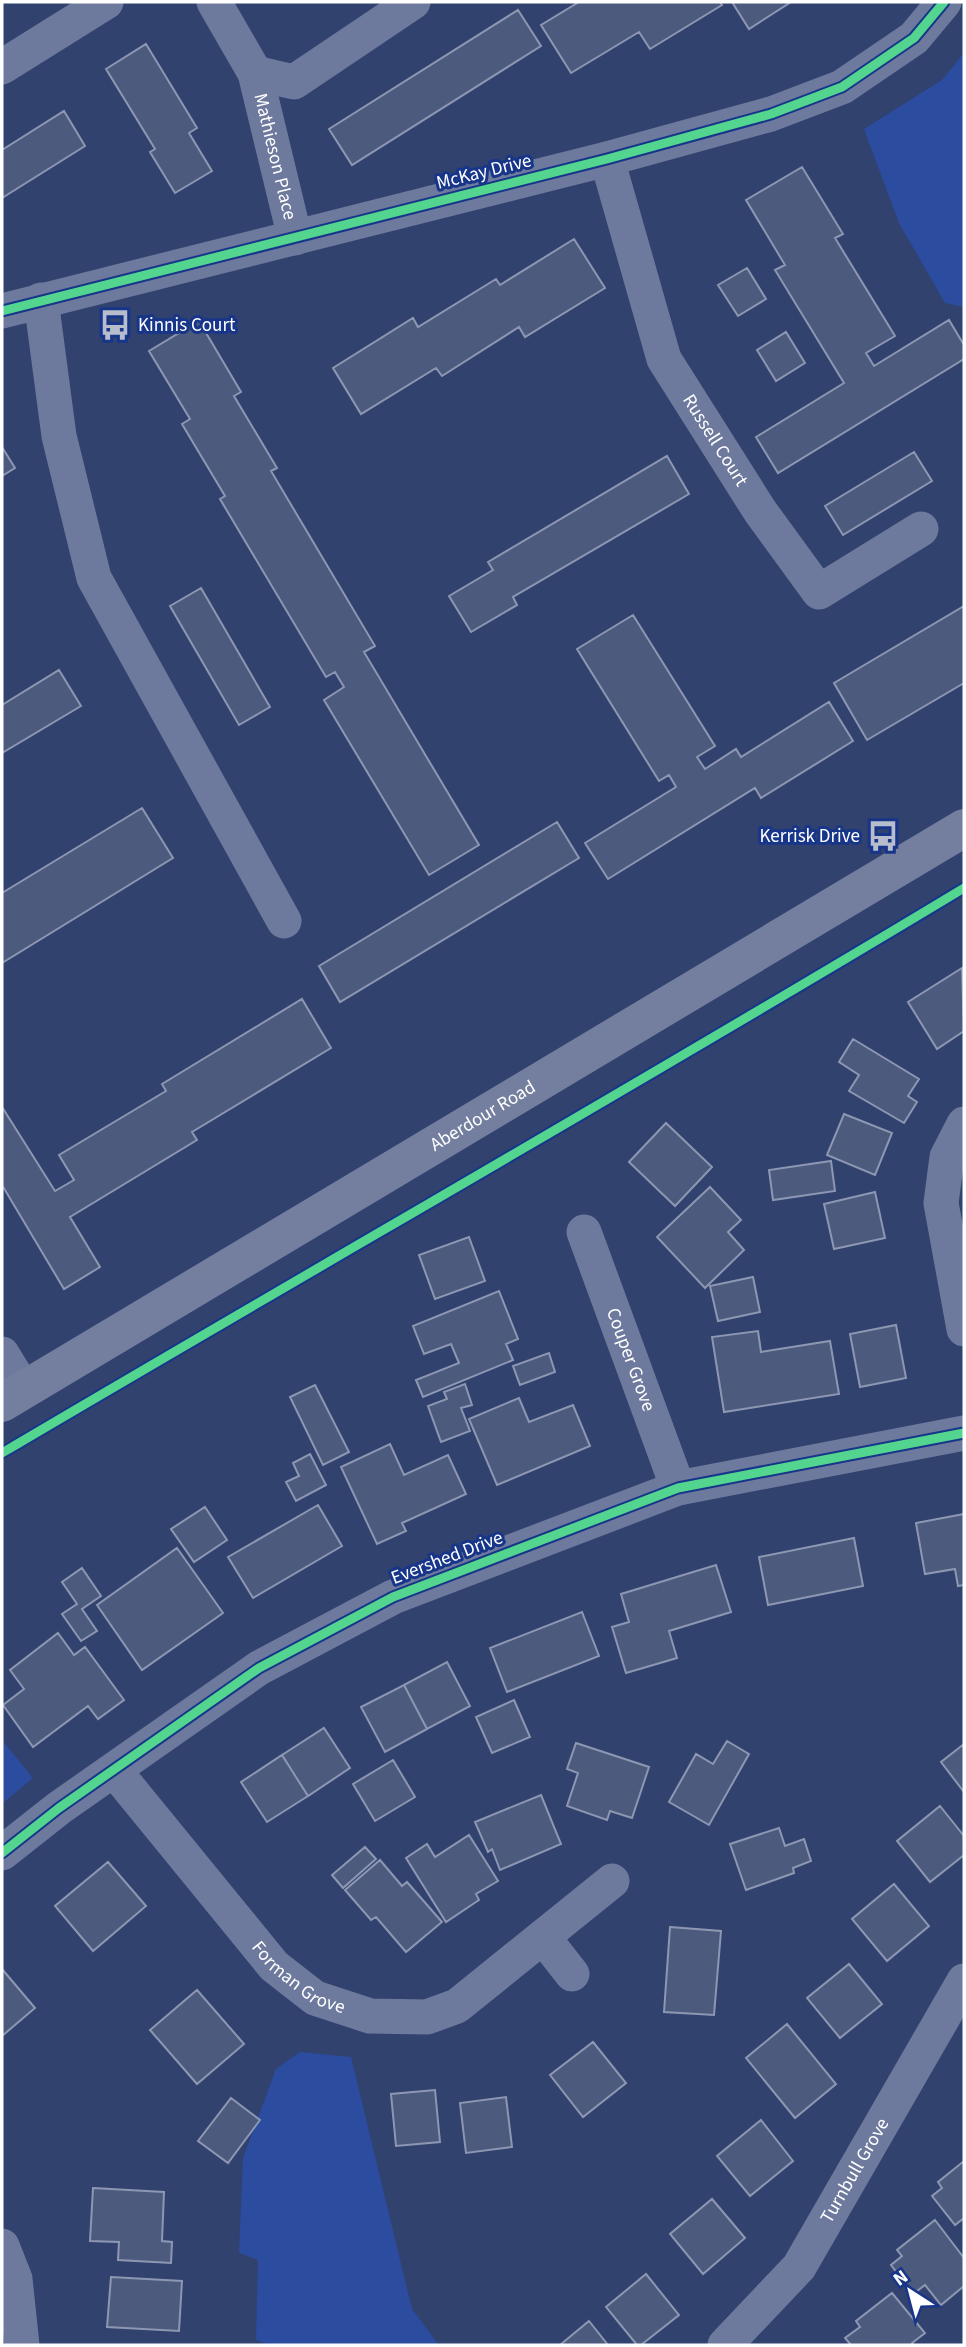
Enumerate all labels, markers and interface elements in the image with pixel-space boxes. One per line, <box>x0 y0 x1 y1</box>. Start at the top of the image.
street label: Mathieson Place <box>247 90 304 223</box>
street label: McKay Drive <box>434 147 534 197</box>
bus stop icon: Kinnis Court <box>98 308 132 342</box>
place label: Kinnis Court <box>138 312 236 339</box>
street label: Russell Court <box>676 389 755 492</box>
bus stop icon: Kerrisk Drive <box>866 819 900 853</box>
place label: Kerrisk Drive <box>760 823 860 850</box>
street label: Aberdour Road <box>425 1074 541 1158</box>
street label: Couper Grove <box>599 1304 662 1415</box>
street label: Evershed Drive <box>387 1524 507 1592</box>
street label: Forman Grove <box>245 1935 349 2021</box>
street label: Turnbull Grove <box>814 2113 896 2228</box>
north arrow <box>875 2256 945 2326</box>
text: N <box>888 2264 914 2293</box>

